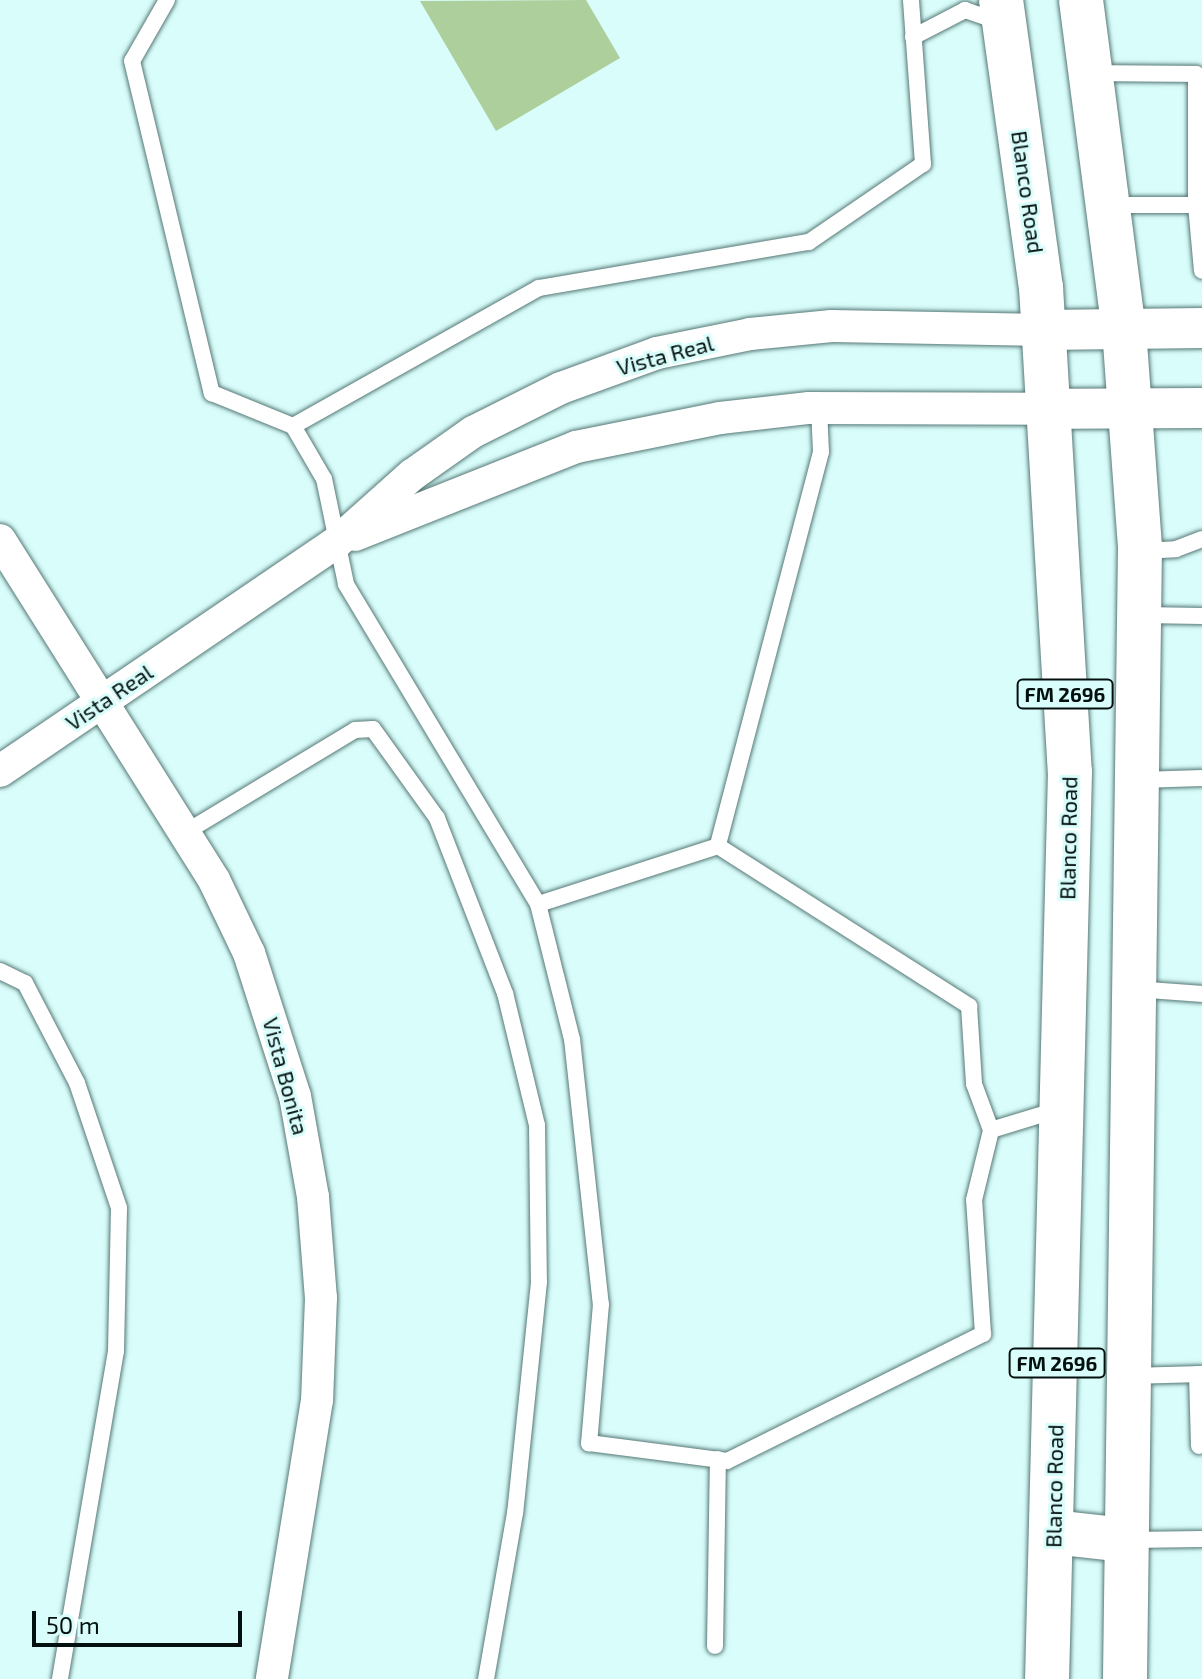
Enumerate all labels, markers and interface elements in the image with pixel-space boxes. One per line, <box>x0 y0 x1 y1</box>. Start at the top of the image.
street label: Blanco Road <box>1006 129 1050 255</box>
street label: Vista Real <box>614 329 716 381</box>
street label: Vista Real <box>60 658 158 736</box>
road number: FM 2696 <box>1015 678 1115 710</box>
street label: Blanco Road <box>1054 776 1082 900</box>
street label: Vista Bonita <box>258 1015 314 1137</box>
road number: FM 2696 <box>1007 1347 1107 1379</box>
street label: Blanco Road <box>1040 1424 1068 1548</box>
scale bar <box>36 1595 246 1645</box>
text: 50 m <box>46 1610 100 1639</box>

